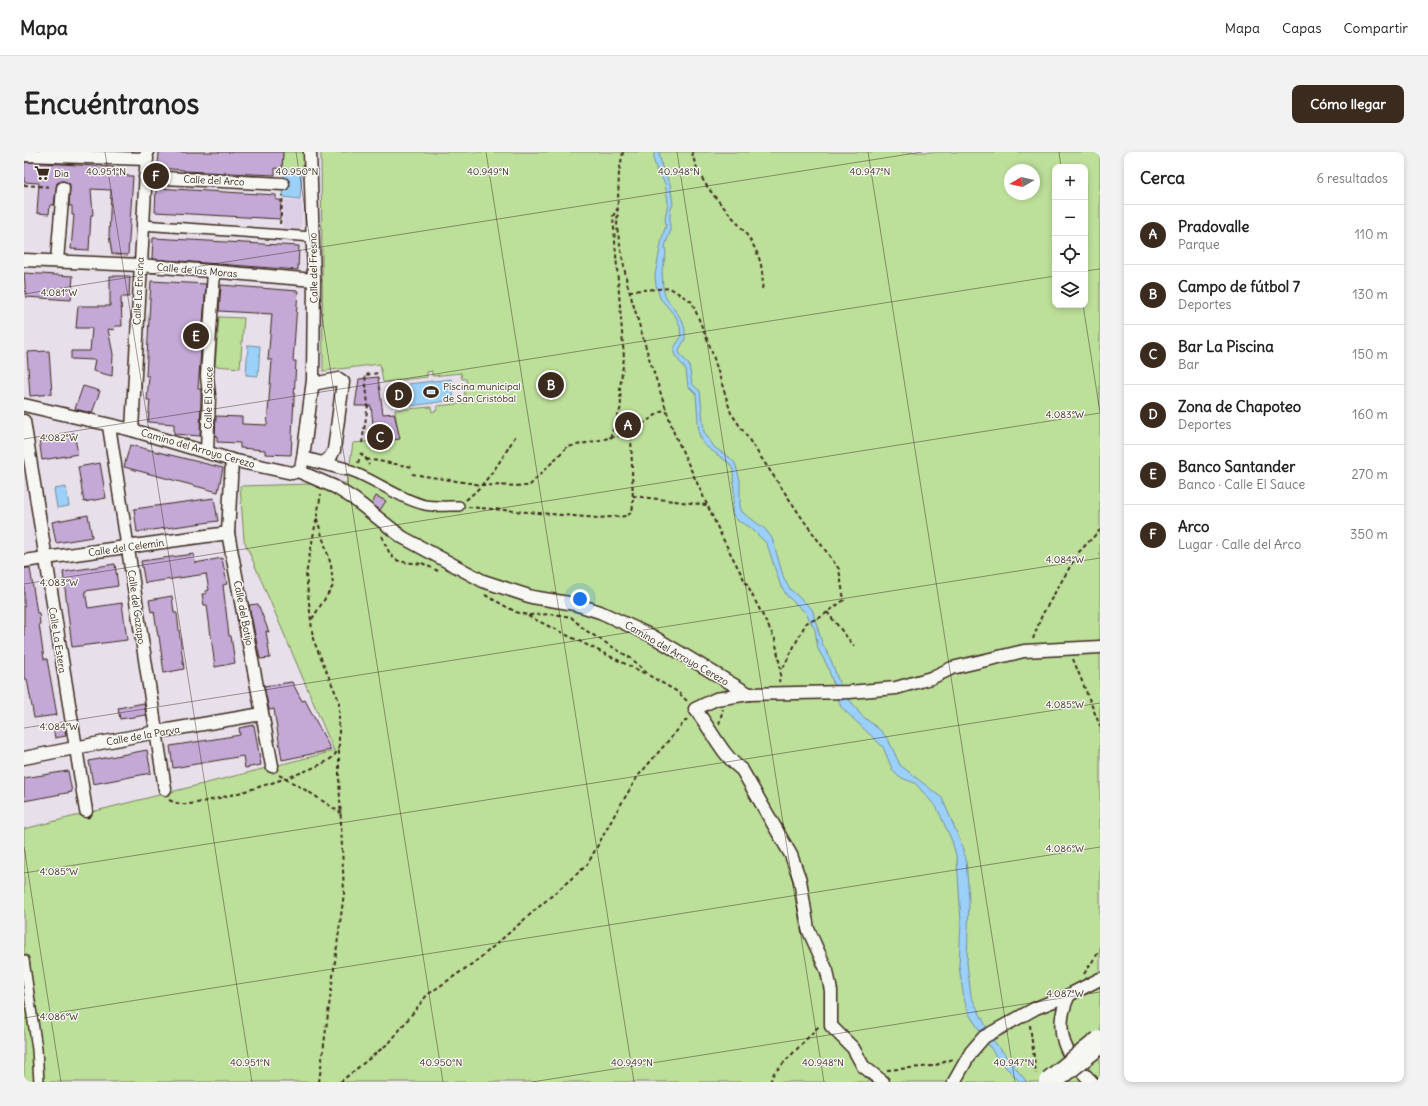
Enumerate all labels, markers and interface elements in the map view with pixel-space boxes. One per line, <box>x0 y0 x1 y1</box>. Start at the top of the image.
text: Mapa <box>20 16 68 40</box>
text: Mapa <box>1225 19 1260 37</box>
text: Capas <box>1282 19 1322 37</box>
text: Compartir <box>1344 19 1408 37</box>
button: Cómo llegar <box>1292 85 1404 123</box>
text: Encuéntranos <box>24 86 199 122</box>
pin: F <box>143 161 169 191</box>
supermarket icon: Dia <box>33 164 51 182</box>
north arrow <box>1004 164 1040 200</box>
map controls <box>1052 164 1088 308</box>
button: + <box>1052 164 1088 200</box>
text: 40.951°N <box>86 165 126 178</box>
text: 40.950°N <box>276 165 318 178</box>
text: 40.949°N <box>467 165 509 178</box>
text: 40.948°N <box>658 165 700 178</box>
text: 40.947°N <box>849 165 891 178</box>
place label: Dia <box>54 167 69 180</box>
text: Cerca <box>1140 167 1185 189</box>
text: 6 resultados <box>1316 170 1388 187</box>
street label: Calle del Arco <box>183 172 245 189</box>
button: − <box>1052 200 1088 236</box>
text: Pradovalle <box>1178 217 1249 236</box>
text: A <box>1149 226 1157 243</box>
text: 110 m <box>1355 226 1388 243</box>
street label: Calle del Fresno <box>306 232 321 303</box>
button: locate <box>1052 236 1088 272</box>
text: Parque <box>1178 236 1220 253</box>
street label: Calle La Encina <box>130 256 147 326</box>
street label: Calle de las Moras <box>156 261 238 281</box>
button: layers <box>1052 272 1088 308</box>
text: Campo de fútbol 7 <box>1178 277 1300 296</box>
text: 4.081°W <box>41 286 77 299</box>
text: B <box>1149 286 1157 303</box>
text: 130 m <box>1352 286 1388 303</box>
text: Deportes <box>1178 296 1231 313</box>
pin: E <box>183 321 209 351</box>
text: Bar La Piscina <box>1178 337 1274 356</box>
text: C <box>1149 346 1157 363</box>
text: 150 m <box>1352 346 1388 363</box>
text: Bar <box>1178 356 1199 373</box>
street label: Calle El Sauce <box>201 367 216 429</box>
pin: B <box>538 370 564 400</box>
pin: D <box>386 380 412 410</box>
place label: Piscina municipal de San Cristóbal <box>443 380 521 405</box>
sports icon: Piscina municipal de San Cristóbal <box>422 383 440 401</box>
text: Zona de Chapoteo <box>1178 397 1301 416</box>
text: D <box>1148 406 1158 423</box>
text: 160 m <box>1352 406 1388 423</box>
text: 4.083°W <box>1046 408 1084 421</box>
pin: A <box>615 410 641 440</box>
text: Deportes <box>1178 416 1231 433</box>
pin: C <box>367 422 393 452</box>
street label: Camino del Arroyo Cerezo <box>139 426 257 471</box>
text: 4.082°W <box>40 431 78 444</box>
text: Banco Santander <box>1178 457 1295 476</box>
text: E <box>1149 466 1157 483</box>
text: 270 m <box>1351 466 1388 483</box>
text: Banco · Calle El Sauce <box>1178 476 1305 493</box>
text: Arco <box>1178 517 1210 536</box>
text: F <box>1149 526 1157 543</box>
text: 350 m <box>1350 526 1388 543</box>
street label: Calle del Celemín <box>87 536 165 559</box>
text: Lugar · Calle del Arco <box>1178 536 1301 553</box>
text: 4.084°W <box>1046 553 1084 566</box>
street label: Calle del Gazapo <box>125 569 148 645</box>
text: 4.083°W <box>40 576 78 589</box>
street label: Calle del Botijo <box>231 580 256 647</box>
your location <box>570 589 590 609</box>
street label: Calle La Estera <box>46 606 69 674</box>
street label: Camino del Arroyo Cerezo <box>622 618 731 689</box>
text: 4.085°W <box>1046 698 1084 711</box>
text: 4.084°W <box>40 720 78 733</box>
street label: Calle de la Parva <box>105 723 181 748</box>
text: 4.086°W <box>1046 842 1084 855</box>
text: 4.085°W <box>40 865 78 878</box>
text: 4.087°W <box>1046 987 1084 1000</box>
text: 4.086°W <box>40 1010 78 1023</box>
text: 40.951°N <box>230 1056 270 1069</box>
text: 40.950°N <box>420 1056 462 1069</box>
text: 40.949°N <box>611 1056 653 1069</box>
text: 40.948°N <box>802 1056 844 1069</box>
text: 40.947°N <box>993 1056 1035 1069</box>

